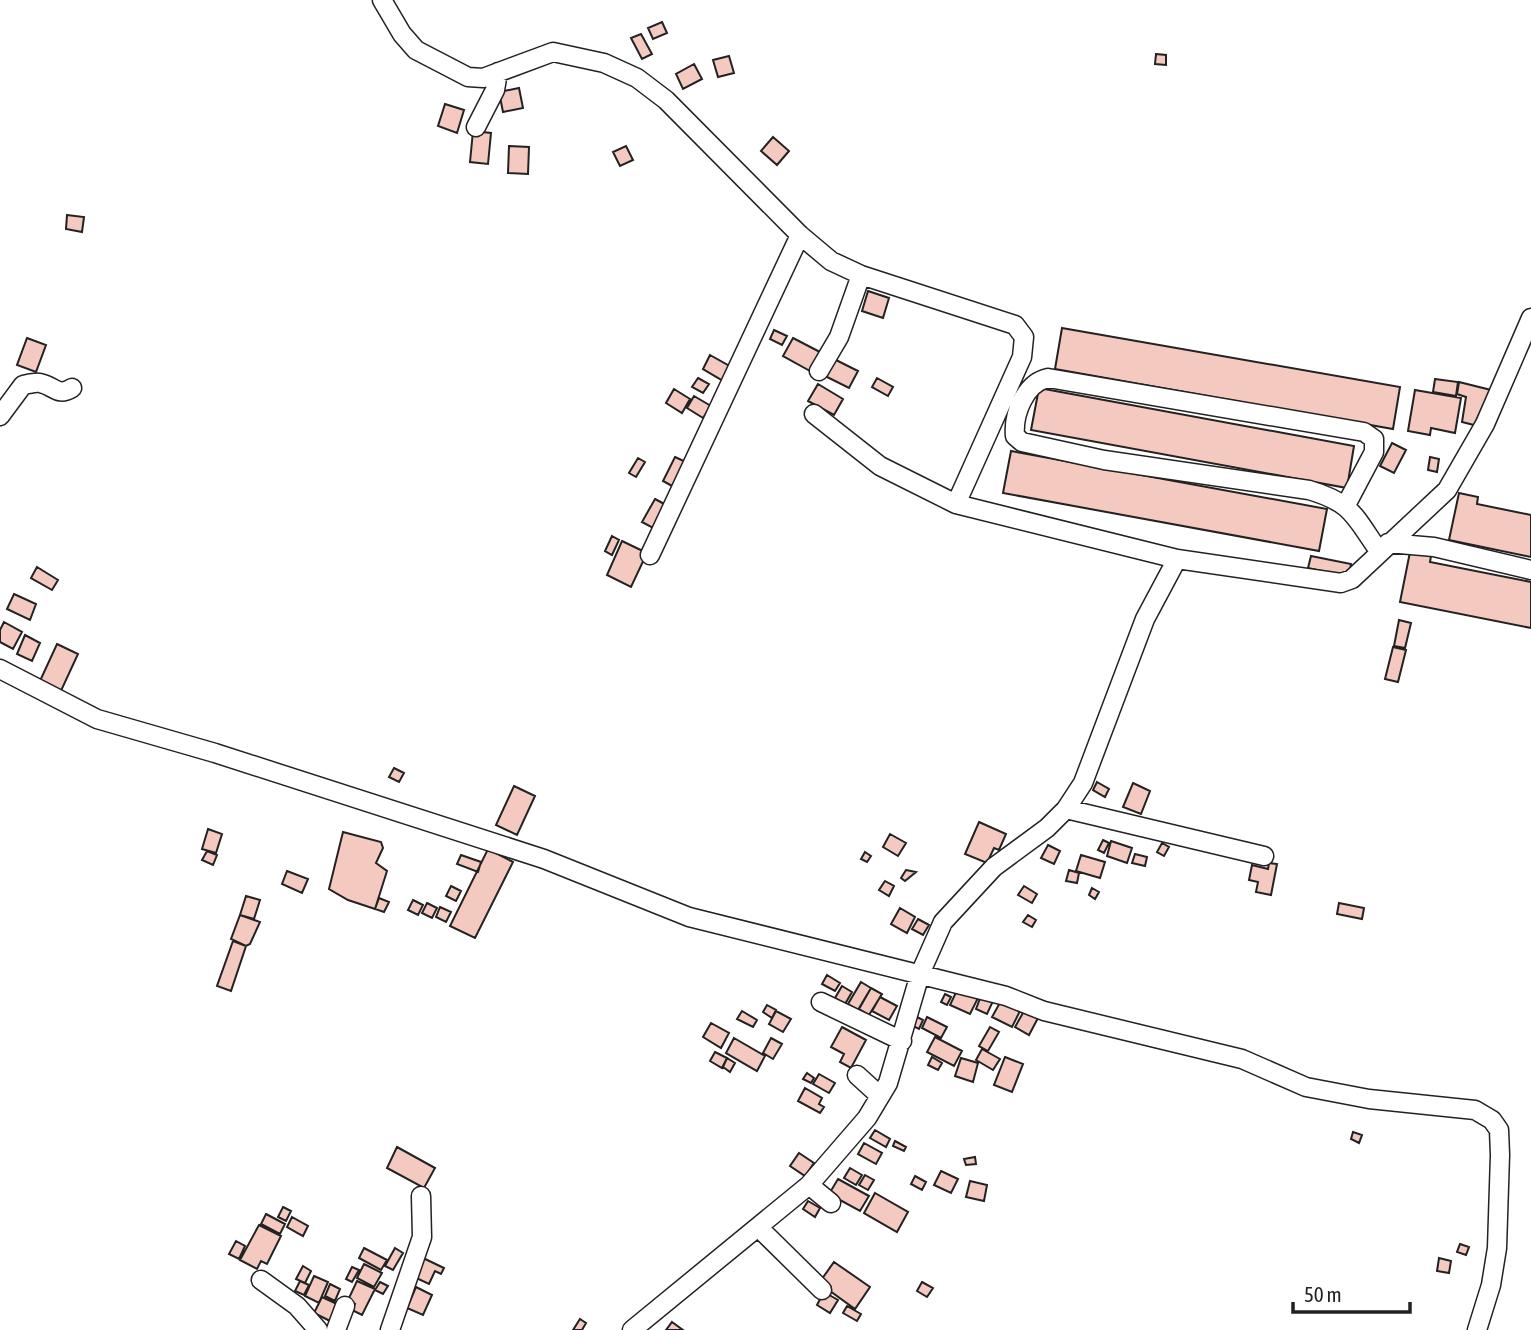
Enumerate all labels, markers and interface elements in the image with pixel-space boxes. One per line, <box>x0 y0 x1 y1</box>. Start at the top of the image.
scale bar <box>1293 1270 1410 1314</box>
text: 50 m <box>1304 1282 1342 1306</box>

